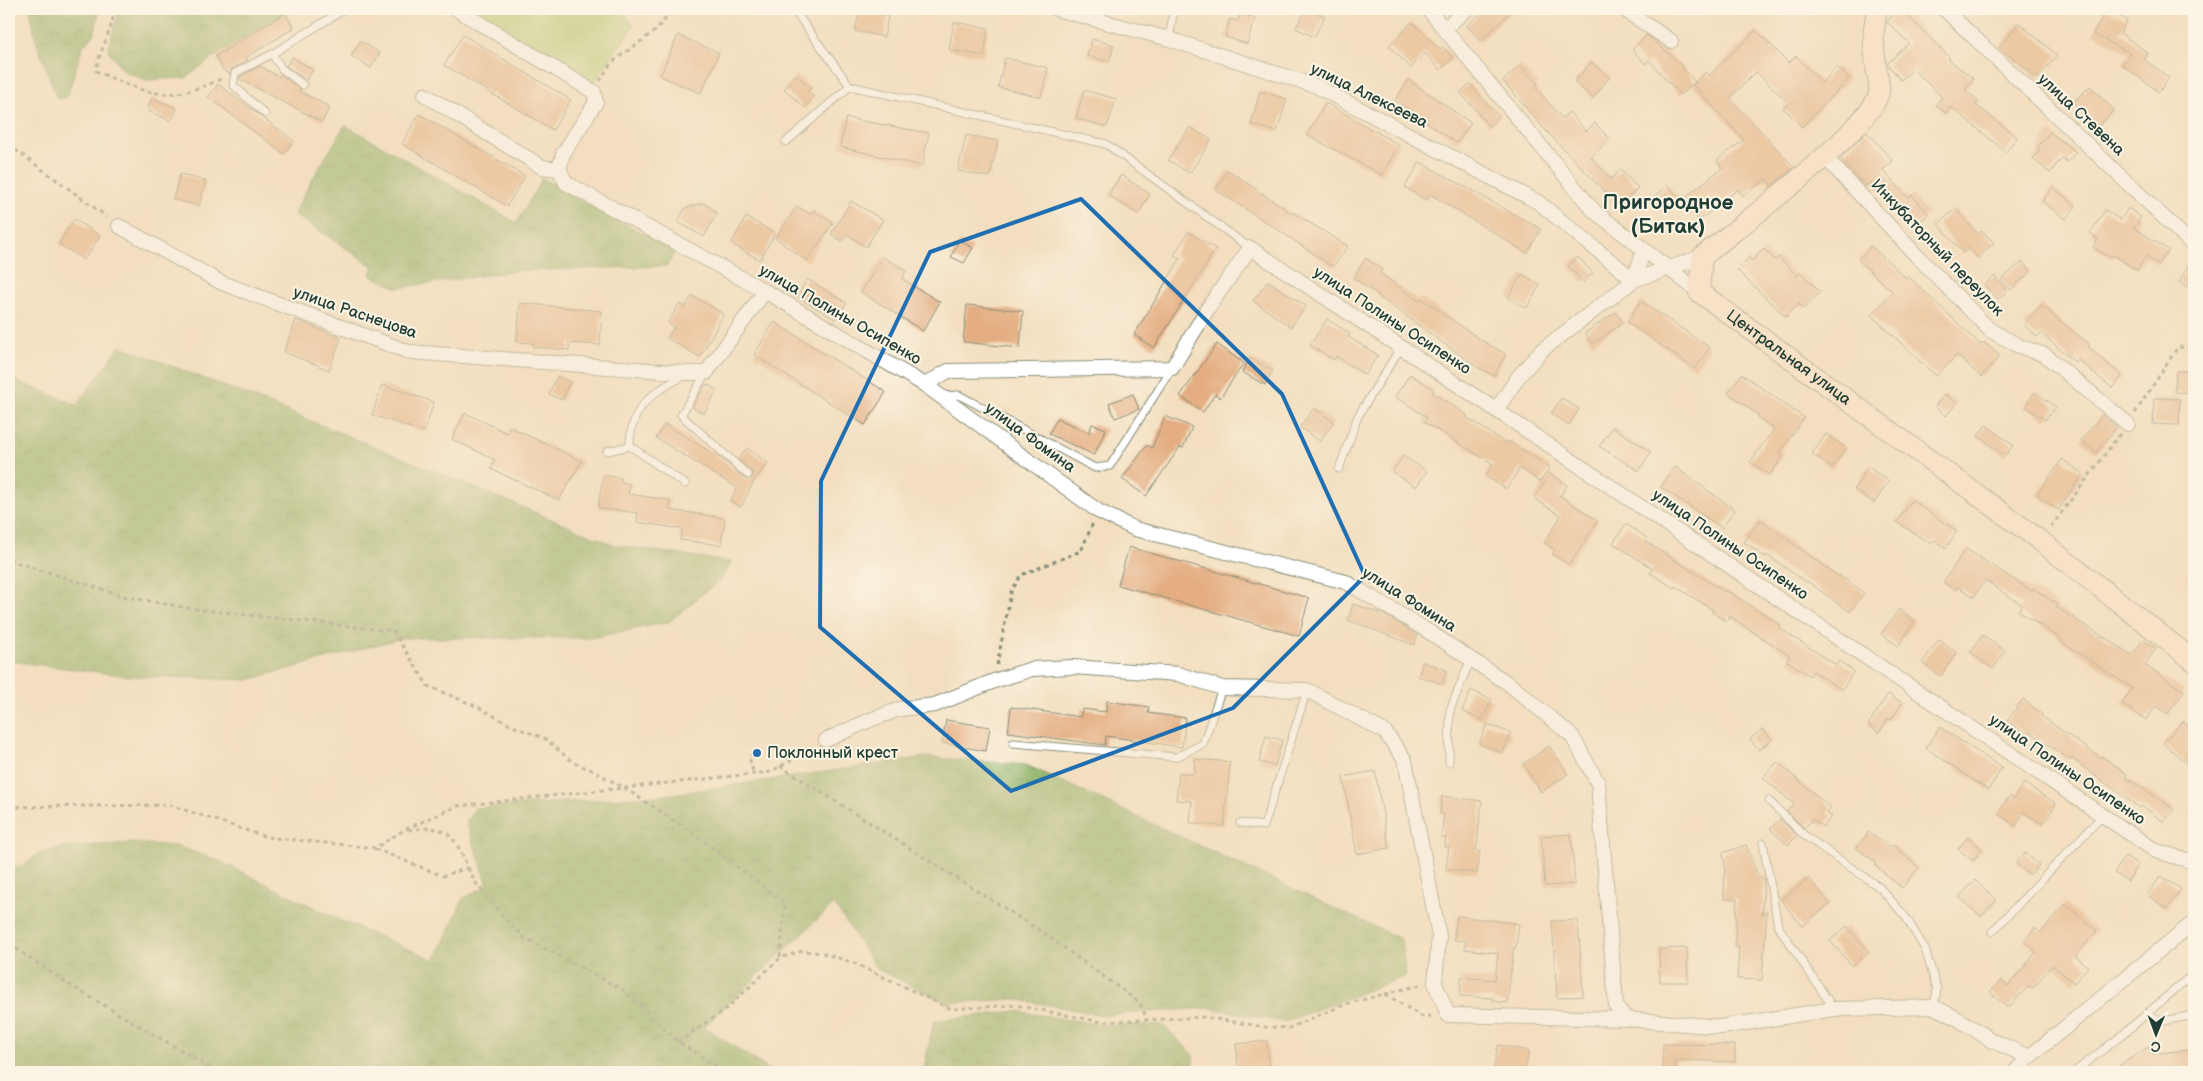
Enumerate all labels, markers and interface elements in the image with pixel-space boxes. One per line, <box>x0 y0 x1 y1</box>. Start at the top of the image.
street label: улица Алексеева <box>1307 59 1431 133</box>
street label: улица Стевена <box>2034 70 2129 160</box>
street label: Инкубаторный переулок <box>1867 176 2008 321</box>
district label: Пригородное (Битак) <box>1603 190 1734 239</box>
street label: улица Полины Осипенко <box>756 261 924 369</box>
street label: улица Полины Осипенко <box>1310 263 1474 379</box>
street label: улица Раснецова <box>291 283 420 343</box>
street label: Центральная улица <box>1723 306 1855 409</box>
street label: улица Фомина <box>981 399 1079 478</box>
street label: улица Полины Осипенко <box>1649 486 1811 604</box>
street label: улица Фомина <box>1358 564 1460 637</box>
street label: улица Полины Осипенко <box>1986 711 2148 829</box>
place label: Поклонный крест <box>767 744 899 763</box>
marker: Поклонный крест <box>751 747 763 759</box>
north arrow <box>2130 1008 2180 1058</box>
text: С <box>2151 1038 2161 1055</box>

